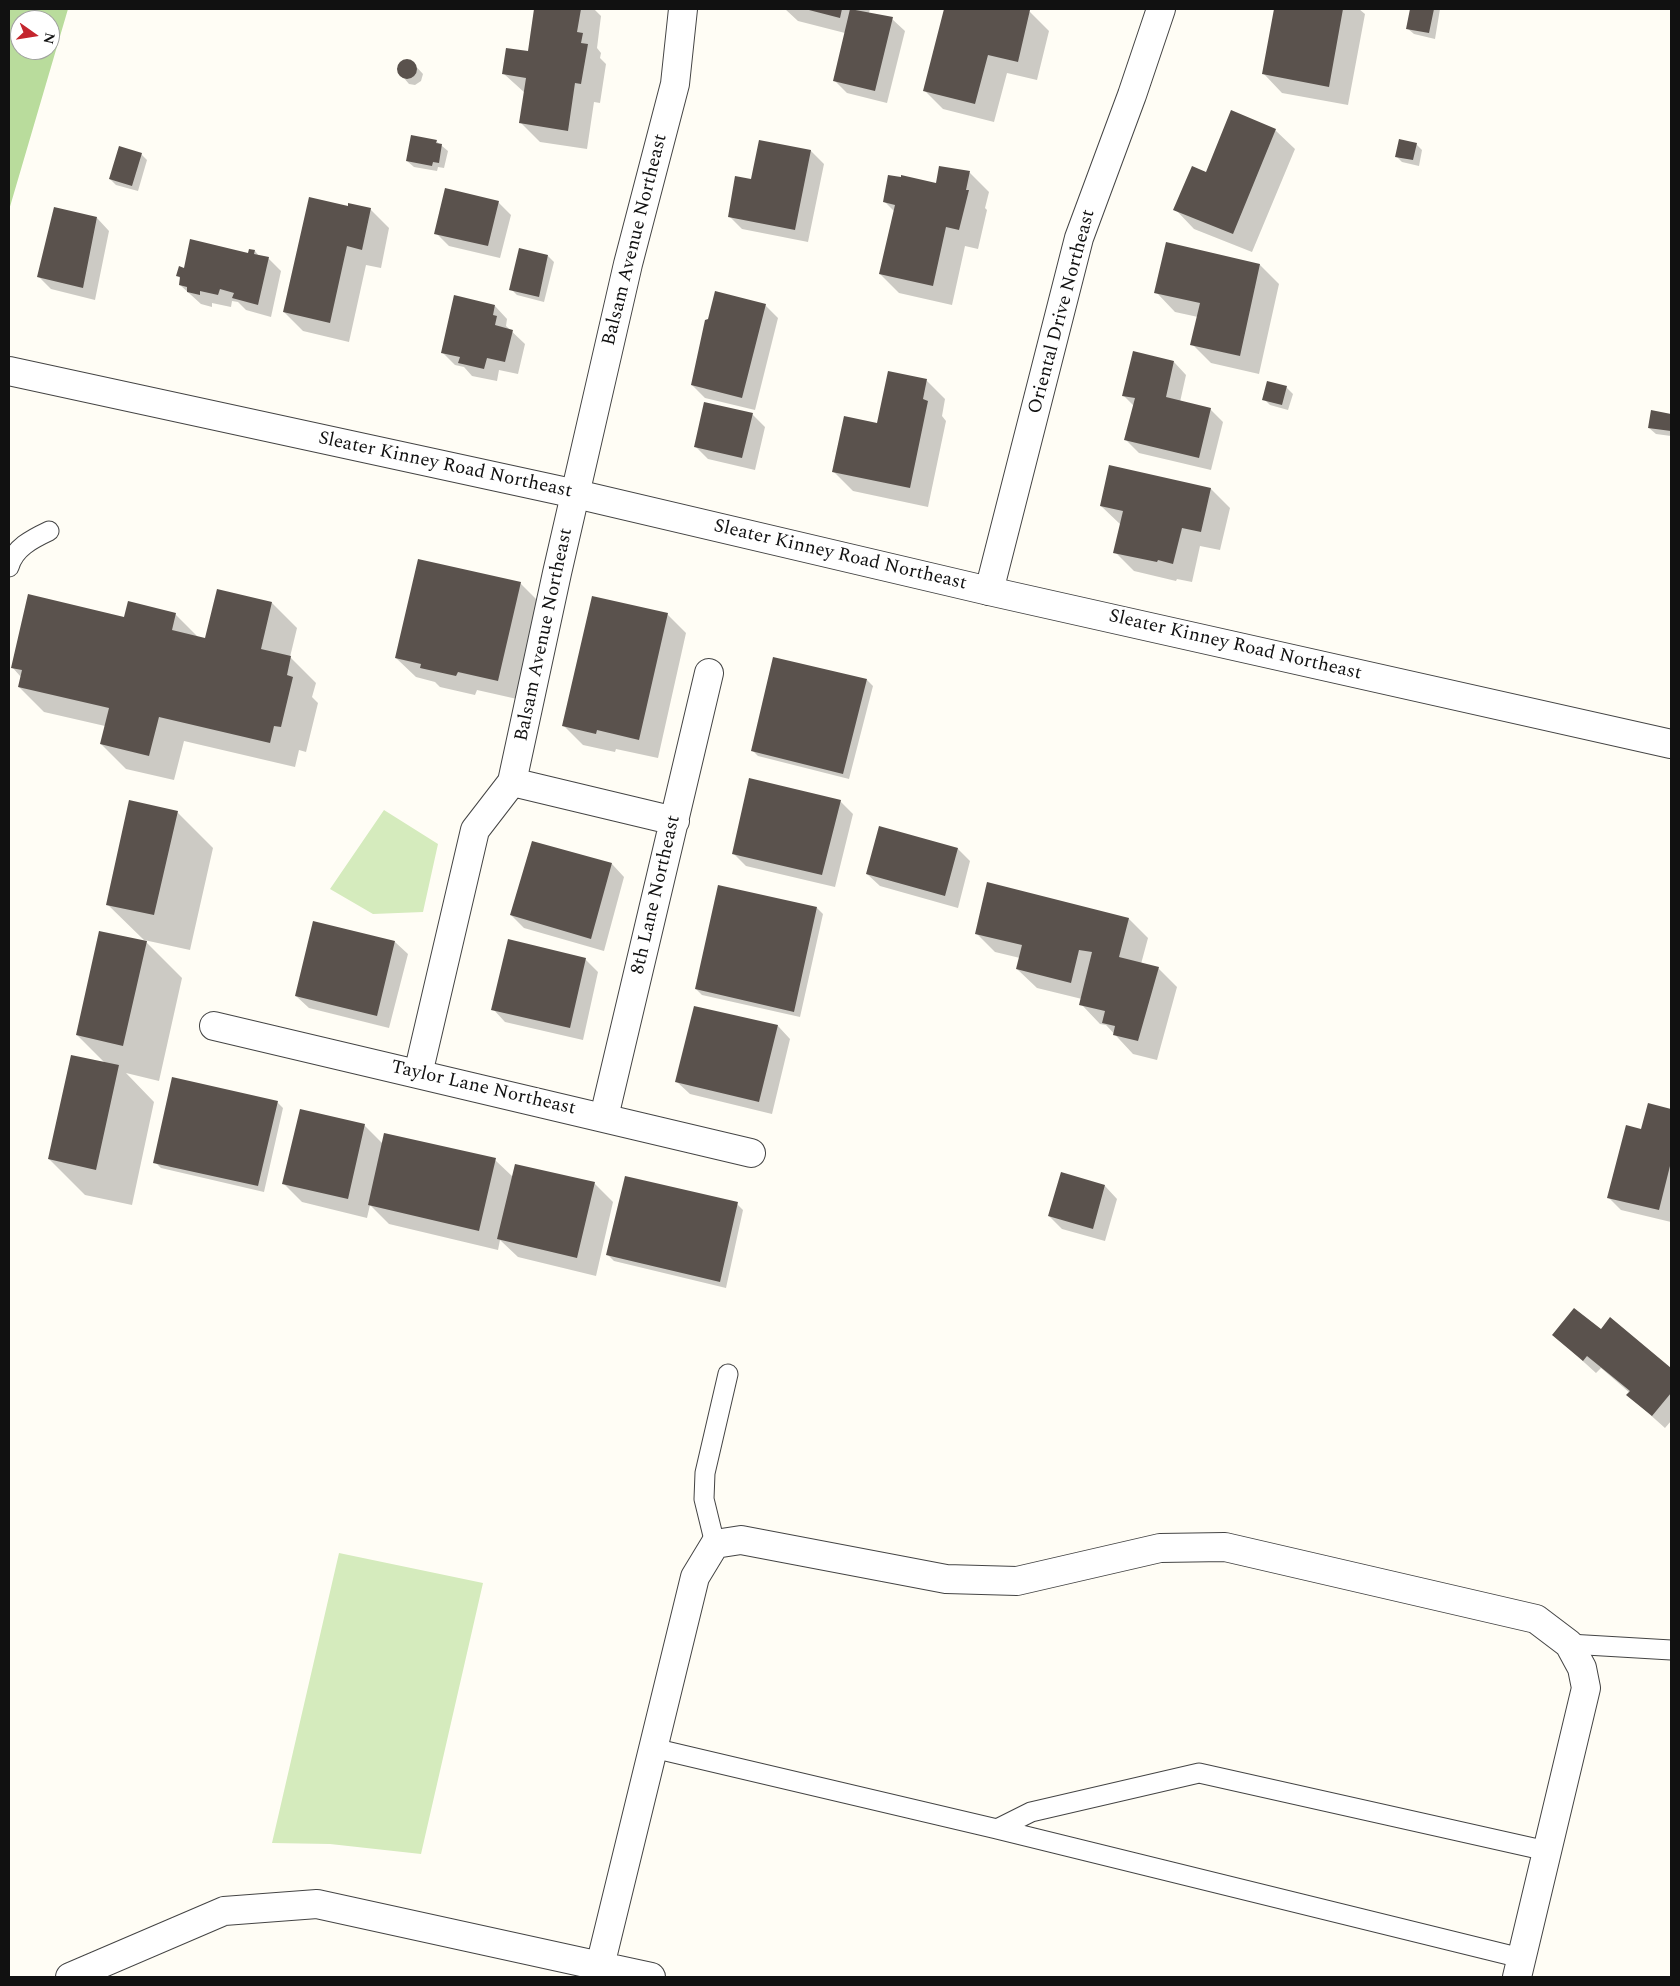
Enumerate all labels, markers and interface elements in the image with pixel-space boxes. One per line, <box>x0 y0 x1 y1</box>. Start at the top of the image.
north arrow <box>10 10 60 60</box>
text: N <box>38 30 61 46</box>
street label: Balsam Avenue Northeast <box>599 132 673 348</box>
street label: Oriental Drive Northeast <box>1025 207 1101 417</box>
street label: Sleater Kinney Road Northeast <box>316 428 574 504</box>
street label: Sleater Kinney Road Northeast <box>711 516 969 596</box>
street label: Balsam Avenue Northeast <box>511 526 579 744</box>
street label: Sleater Kinney Road Northeast <box>1106 606 1364 686</box>
street label: 8th Lane Northeast <box>628 813 686 977</box>
street label: Taylor Lane Northeast <box>388 1057 578 1121</box>

